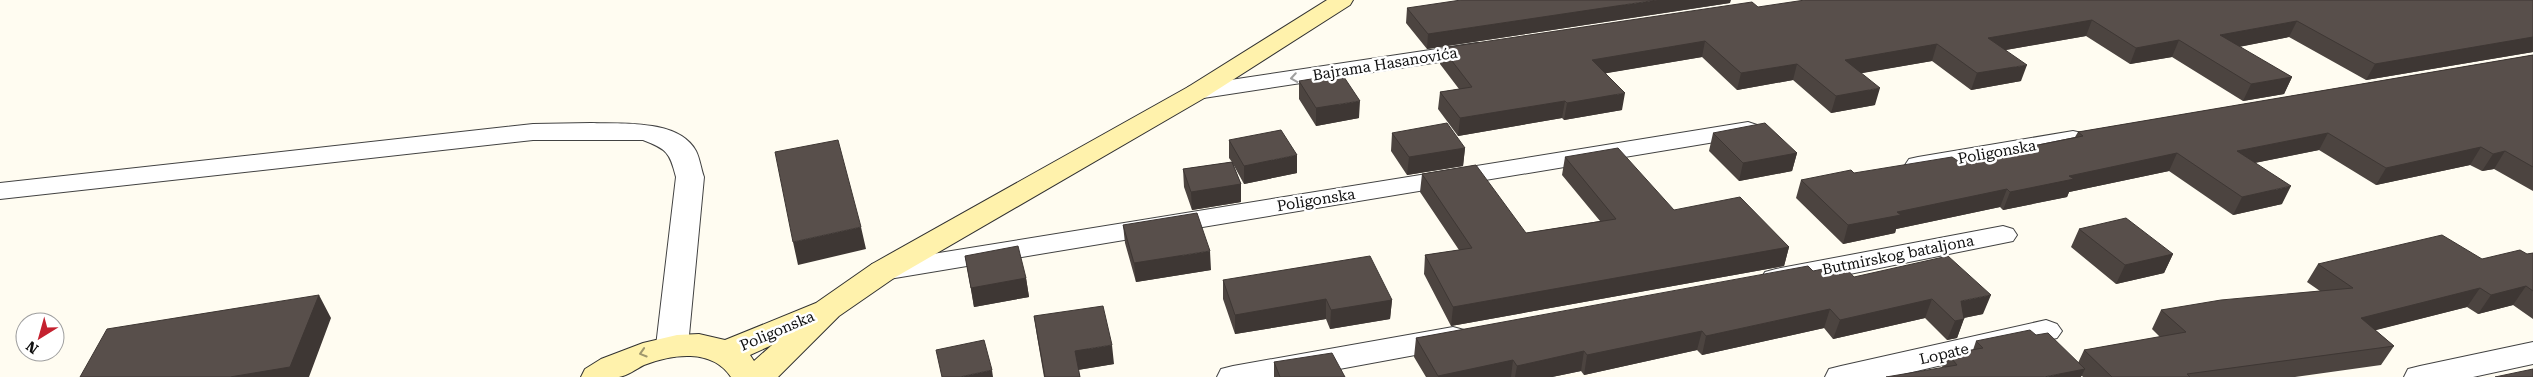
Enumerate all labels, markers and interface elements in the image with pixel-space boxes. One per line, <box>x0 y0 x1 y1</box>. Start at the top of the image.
street label: Bajrama Hasanovića <box>1311 44 1459 84</box>
one-way arrow <box>1290 72 1298 82</box>
street label: Poligonska <box>1956 136 2038 168</box>
street label: Poligonska <box>1275 185 1357 215</box>
street label: Butmirskog bataljona <box>1821 231 1975 279</box>
street label: Poligonska <box>737 307 817 355</box>
north arrow <box>15 312 65 362</box>
text: N <box>23 338 41 357</box>
street label: Lopate <box>1918 340 1970 368</box>
one-way arrow <box>640 347 648 357</box>

